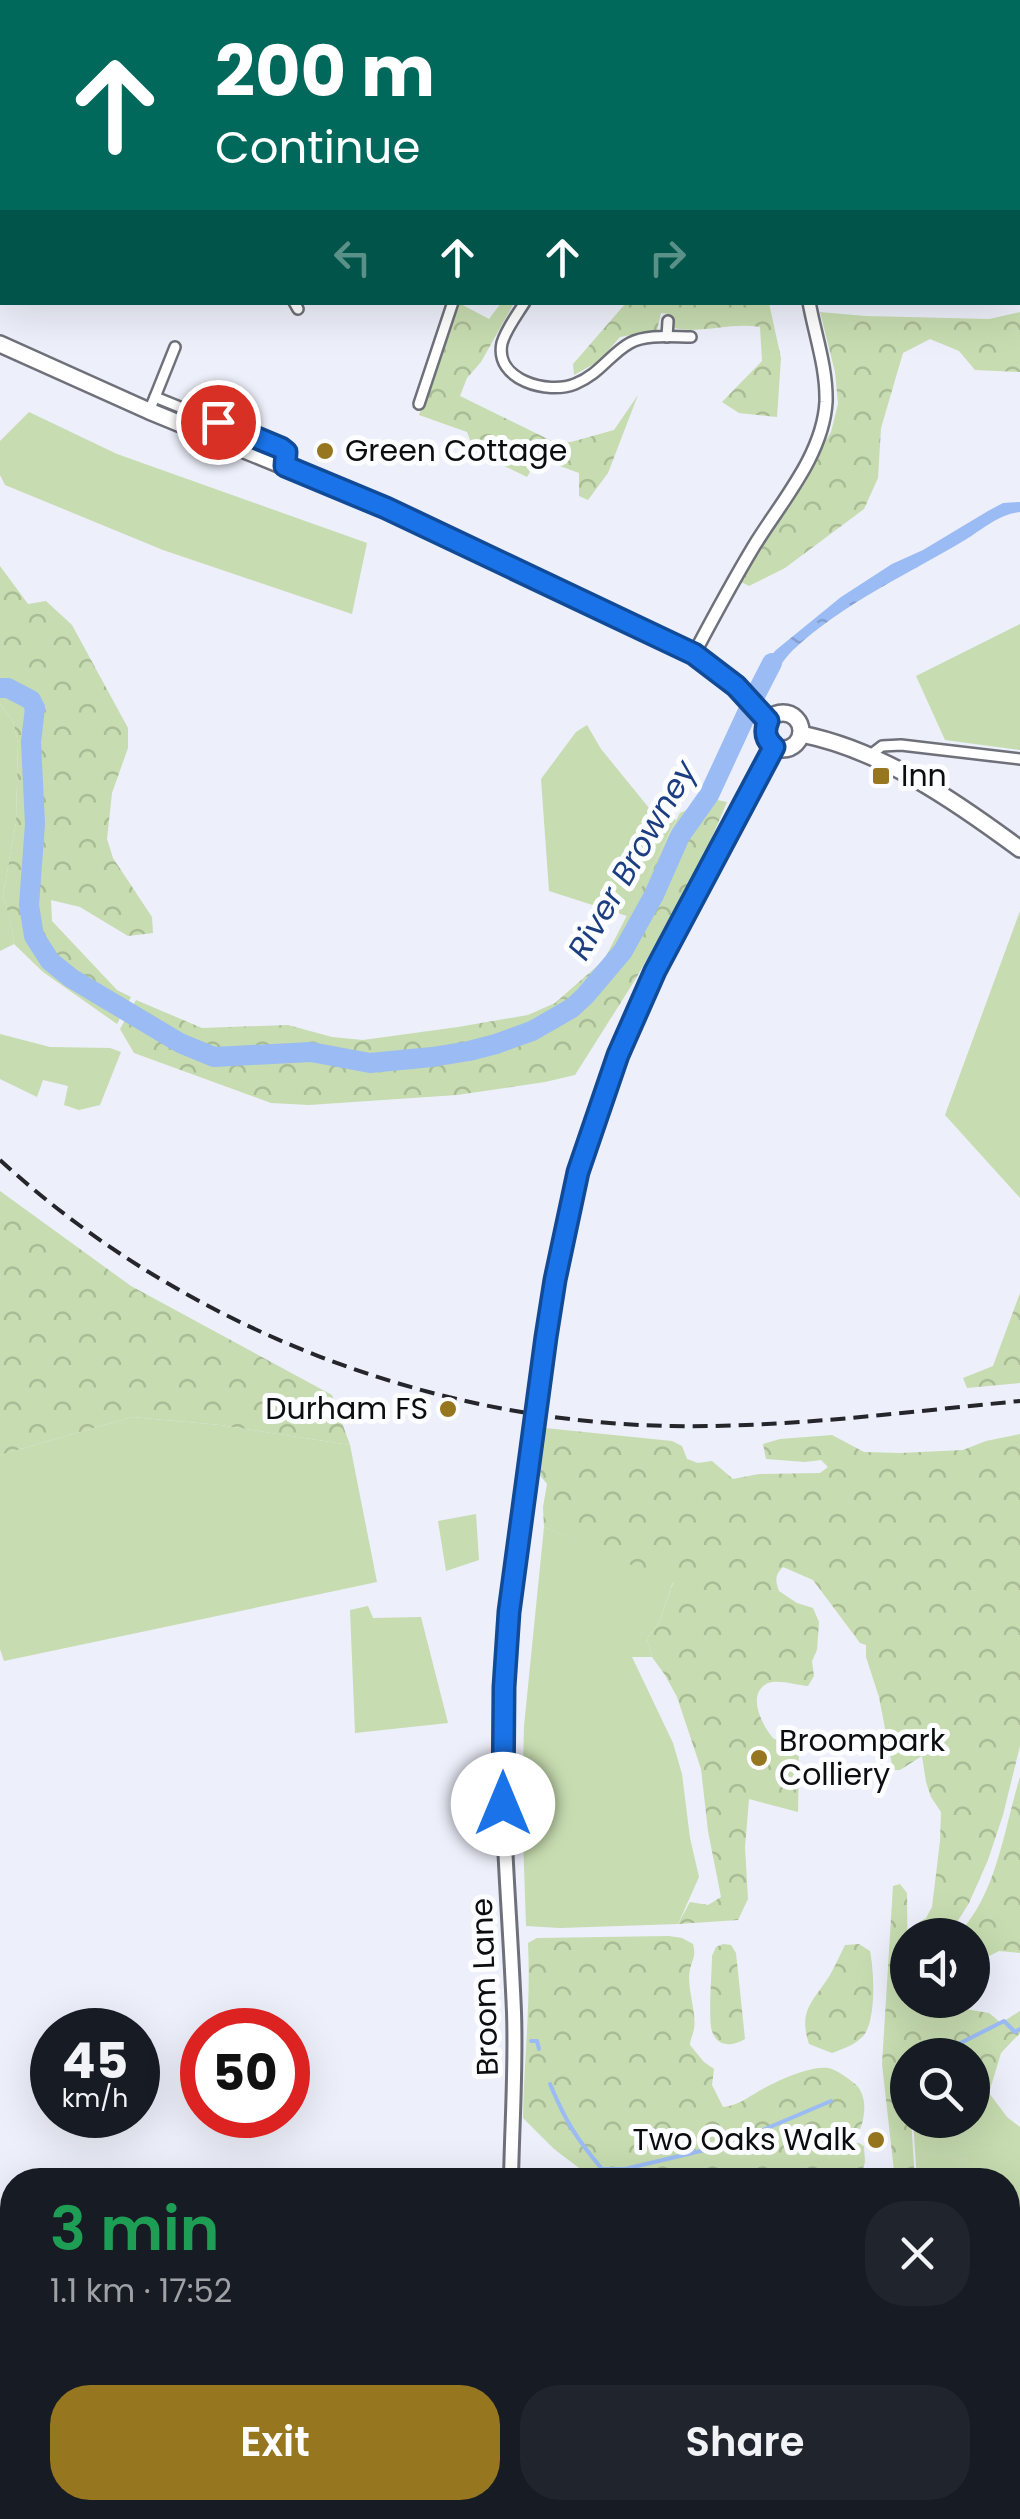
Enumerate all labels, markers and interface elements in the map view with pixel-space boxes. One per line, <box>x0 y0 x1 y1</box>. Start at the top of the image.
text: 200 m <box>215 22 435 121</box>
icon: ahead <box>50 40 180 170</box>
text: Continue <box>215 116 420 179</box>
icon: left <box>325 230 380 285</box>
icon: ahead <box>430 230 485 285</box>
icon: ahead <box>535 230 590 285</box>
icon: right <box>640 230 695 285</box>
pin <box>176 380 261 465</box>
icon: arrive <box>191 395 246 450</box>
place label: Green Cottage <box>345 429 567 472</box>
marker: Green Cottage <box>314 440 336 462</box>
water label: River Browney <box>556 750 708 968</box>
place label: Inn <box>901 754 947 797</box>
marker: Inn <box>870 765 892 787</box>
place label: Durham FS <box>265 1387 428 1430</box>
marker: Durham FS <box>437 1398 459 1420</box>
place label: Broompark Colliery <box>779 1719 946 1796</box>
marker: Broompark Colliery <box>748 1747 770 1769</box>
position arrow <box>451 1752 555 1856</box>
street label: Broom Lane <box>460 1897 509 2077</box>
map controls <box>890 1918 990 2138</box>
button: sound <box>890 1918 990 2018</box>
speed limit sign: 50 <box>180 2008 310 2138</box>
text: 45 <box>62 2025 128 2096</box>
button: search <box>890 2038 990 2138</box>
text: km/h <box>62 2081 128 2116</box>
place label: Two Oaks Walk <box>633 2118 857 2161</box>
marker: Two Oaks Walk <box>865 2129 887 2151</box>
text: 3 min <box>50 2187 219 2271</box>
button: close <box>865 2201 970 2306</box>
text: 1.1 km · 17:52 <box>50 2268 232 2313</box>
button: Exit <box>50 2385 500 2500</box>
button: Share <box>520 2385 970 2500</box>

